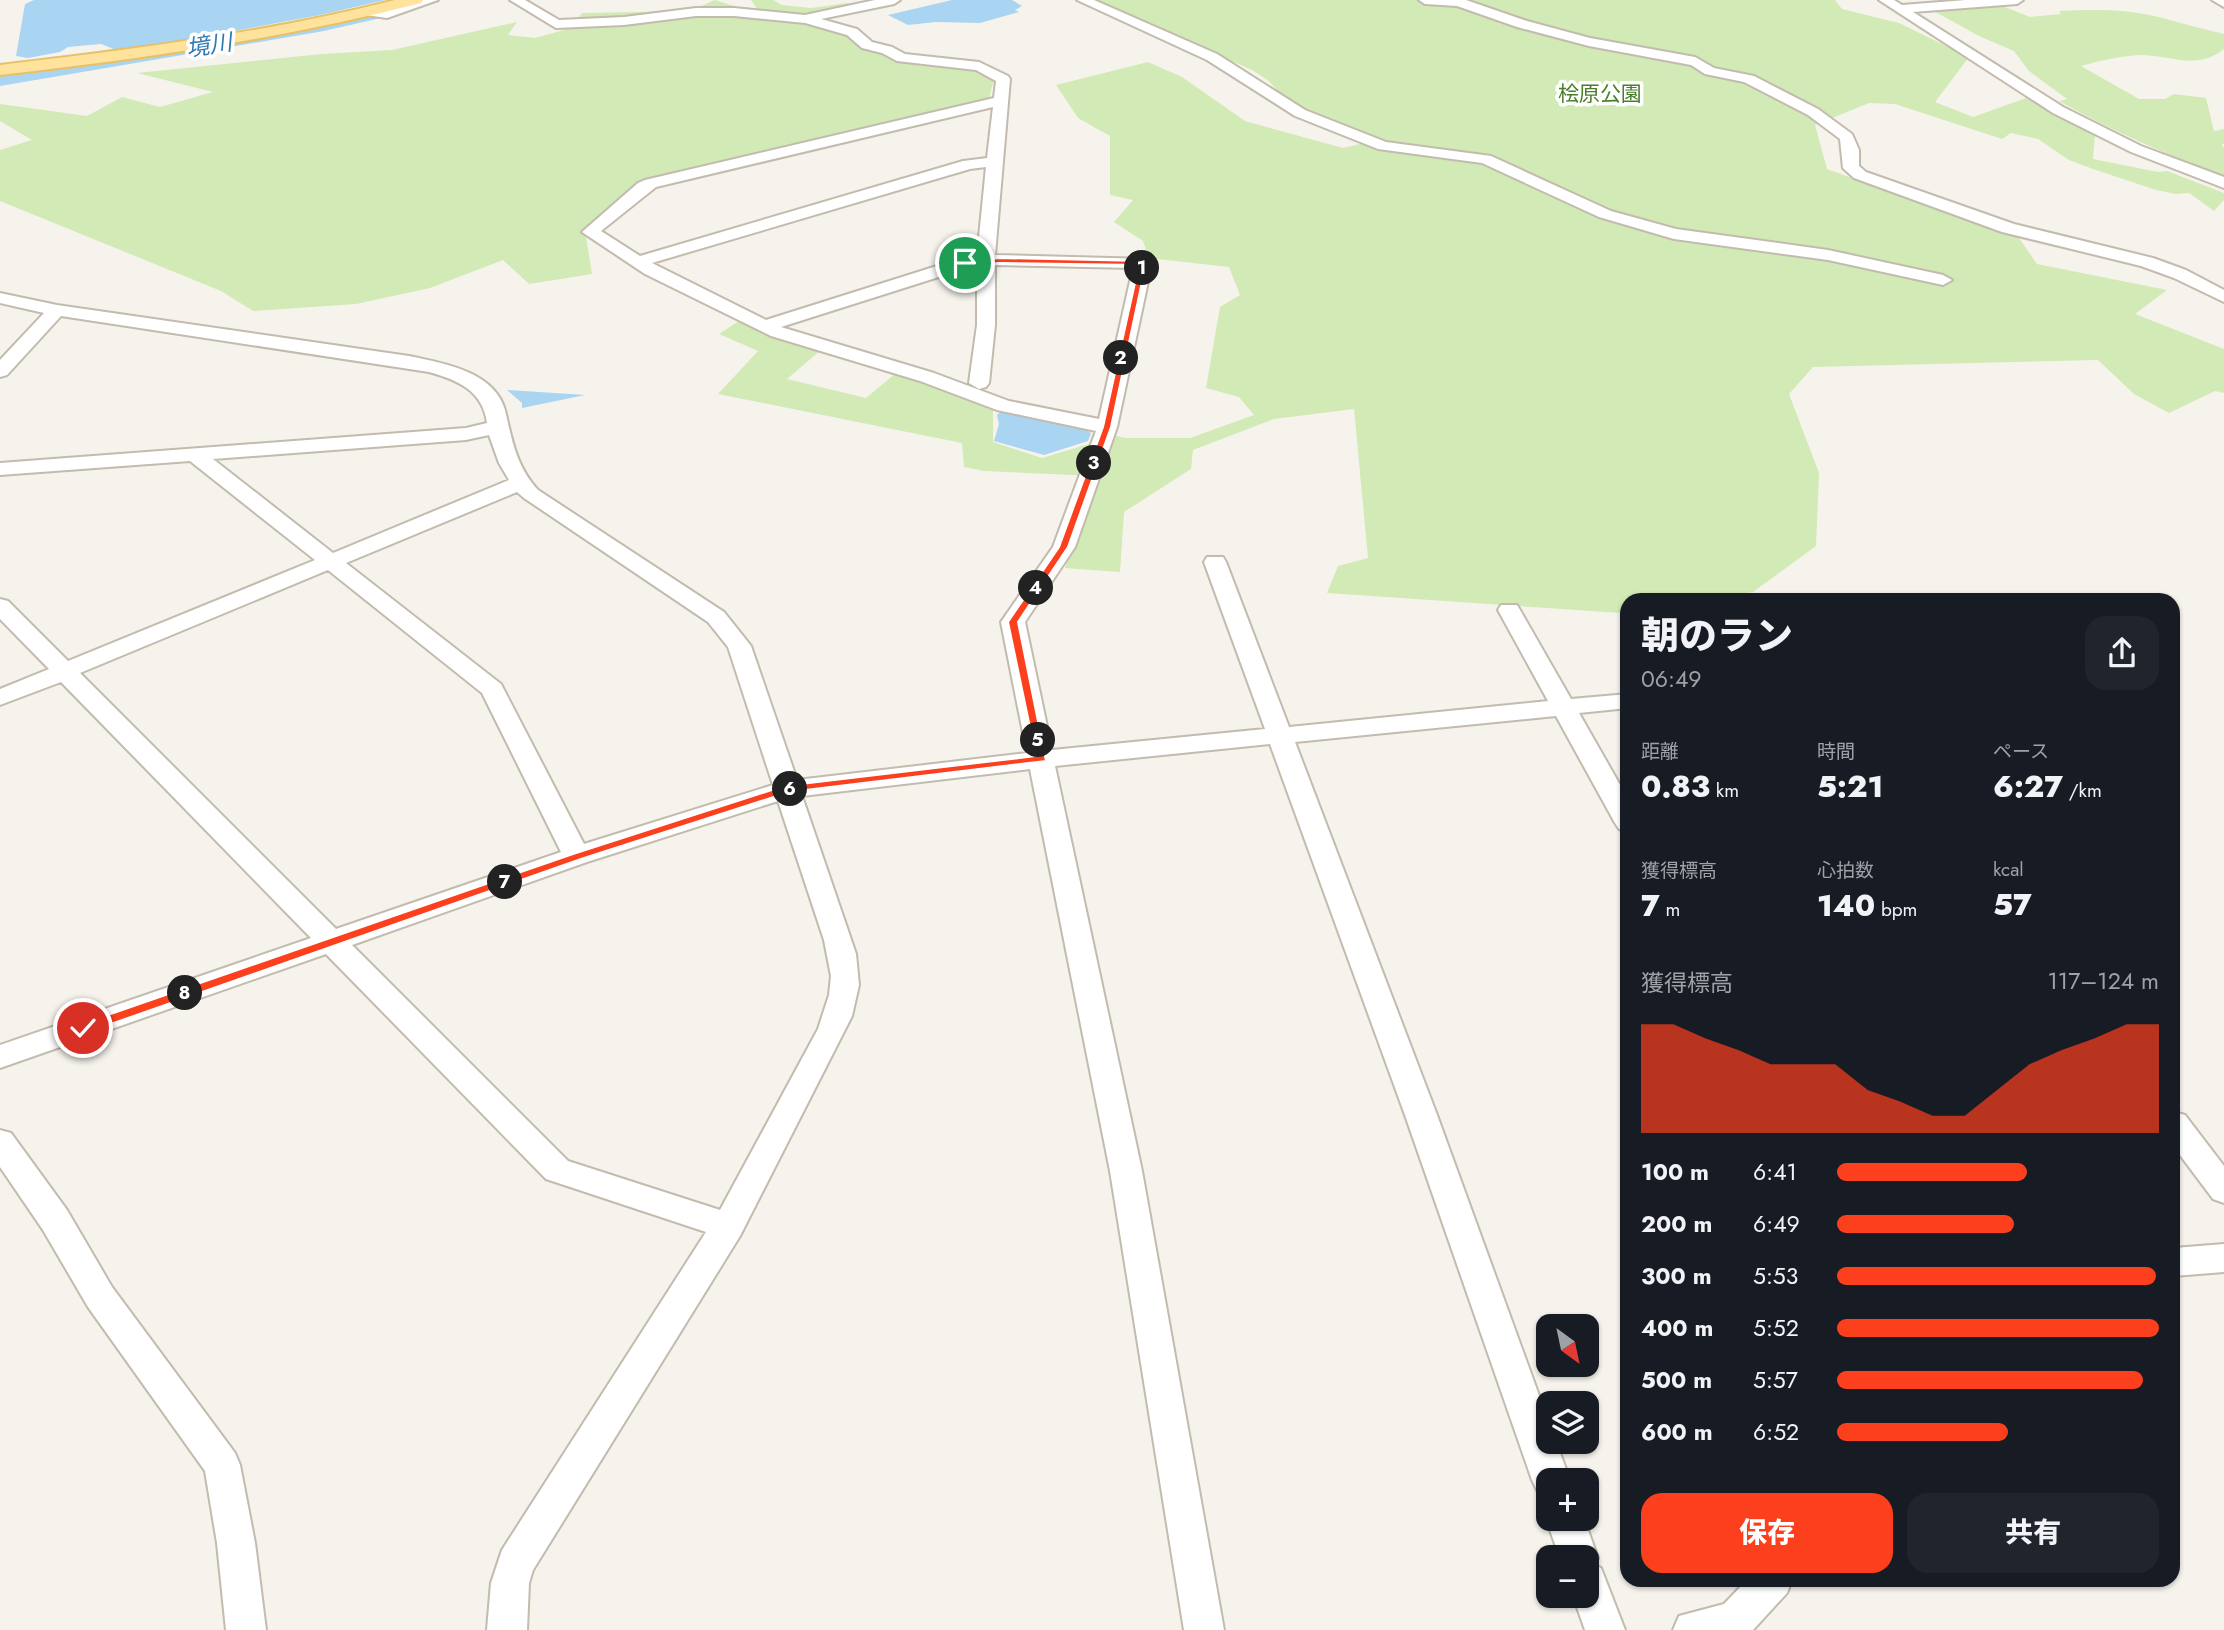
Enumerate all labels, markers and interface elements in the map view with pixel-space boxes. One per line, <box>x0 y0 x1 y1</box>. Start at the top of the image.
water label: 境川 <box>184 24 237 65</box>
park label: 桧原公園 <box>1558 79 1642 109</box>
pin <box>935 233 995 293</box>
icon: arrive <box>946 244 984 282</box>
pin: 1 <box>1124 250 1160 286</box>
text: 1 <box>1137 254 1146 281</box>
pin: 2 <box>1104 340 1138 376</box>
text: 2 <box>1114 344 1127 371</box>
pin: 3 <box>1076 446 1112 480</box>
text: 3 <box>1088 449 1099 476</box>
pin: 4 <box>1018 570 1054 606</box>
text: 4 <box>1029 574 1042 601</box>
text: 朝のラン <box>1641 608 1793 663</box>
button: share <box>2085 616 2159 690</box>
text: 06:49 <box>1641 662 1702 696</box>
pin: 5 <box>1020 722 1056 758</box>
text: 5 <box>1031 726 1044 753</box>
text: 距離 <box>1641 738 1679 765</box>
text: 時間 <box>1817 738 1855 765</box>
text: ペース <box>1993 738 2049 765</box>
text: 0.83 <box>1641 765 1710 808</box>
text: 5:21 <box>1817 765 1883 808</box>
text: 6:27 <box>1993 765 2063 808</box>
pin: 6 <box>772 772 808 806</box>
text: 6 <box>783 775 796 802</box>
text: km <box>1710 777 1739 804</box>
text: /km <box>2063 777 2102 804</box>
text: kcal <box>1993 856 2024 883</box>
text: 獲得標高 <box>1641 857 1717 884</box>
text: 心拍数 <box>1817 857 1874 884</box>
pin: 7 <box>488 864 522 900</box>
text: 7 <box>499 868 510 895</box>
text: 57 <box>1993 883 2032 926</box>
text: 7 <box>1641 884 1660 927</box>
text: 140 <box>1817 884 1875 927</box>
text: m <box>1660 896 1680 923</box>
text: bpm <box>1875 896 1917 923</box>
text: 117–124 m <box>2048 964 2159 998</box>
text: 獲得標高 <box>1641 966 1733 1000</box>
pin: 8 <box>168 976 202 1010</box>
text: 8 <box>179 979 190 1006</box>
pin <box>53 998 113 1058</box>
icon: check <box>64 1009 102 1047</box>
text: 100 m <box>1641 1155 1709 1189</box>
text: 6:41 <box>1753 1155 1797 1189</box>
text: 200 m <box>1641 1207 1712 1241</box>
text: 6:49 <box>1753 1207 1800 1241</box>
text: 300 m <box>1641 1259 1712 1293</box>
text: 5:53 <box>1753 1259 1798 1293</box>
text: 400 m <box>1641 1311 1713 1345</box>
text: 5:52 <box>1753 1311 1799 1345</box>
north arrow <box>1536 1314 1600 1377</box>
map controls <box>1536 1314 1599 1608</box>
text: 500 m <box>1641 1363 1712 1397</box>
text: 5:57 <box>1753 1363 1798 1397</box>
button: layers <box>1536 1391 1599 1454</box>
text: 600 m <box>1641 1415 1713 1449</box>
text: 6:52 <box>1753 1415 1799 1449</box>
button: + <box>1536 1468 1599 1531</box>
button: 保存 <box>1641 1493 1893 1573</box>
button: 共有 <box>1907 1493 2159 1573</box>
button: − <box>1536 1545 1599 1608</box>

